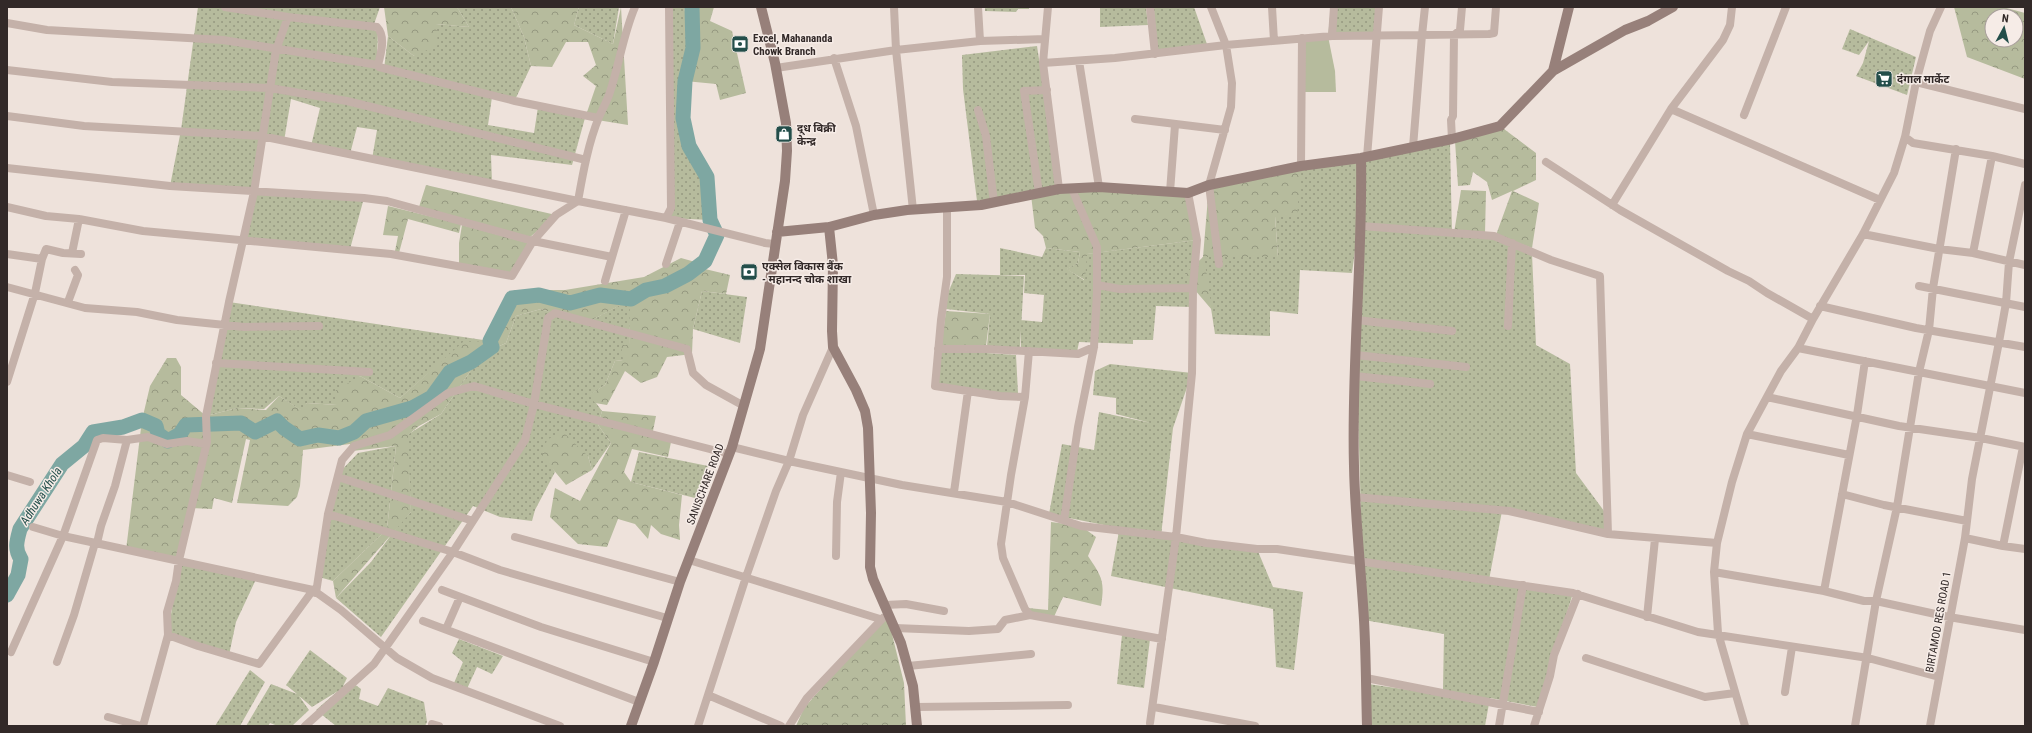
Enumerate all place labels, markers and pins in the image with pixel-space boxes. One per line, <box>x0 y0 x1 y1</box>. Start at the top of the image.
place label: Excel, Mahananda Chowk Branch <box>753 32 832 58</box>
bank icon: Excel, Mahananda Chowk Branch <box>730 34 750 54</box>
supermarket icon: दंगाल मार्केट <box>1874 69 1894 89</box>
place label: दंगाल मार्केट <box>1897 73 1950 86</box>
place label: दूध बिक्री केन्द्र <box>797 122 836 148</box>
shop icon: दूध बिक्री केन्द्र <box>774 124 794 144</box>
place label: एक्सेल विकास बैंक - महानन्द चोक शाखा <box>762 259 852 286</box>
bank icon: एक्सेल विकास बैंक - महानन्द चोक शाखा <box>739 262 759 282</box>

